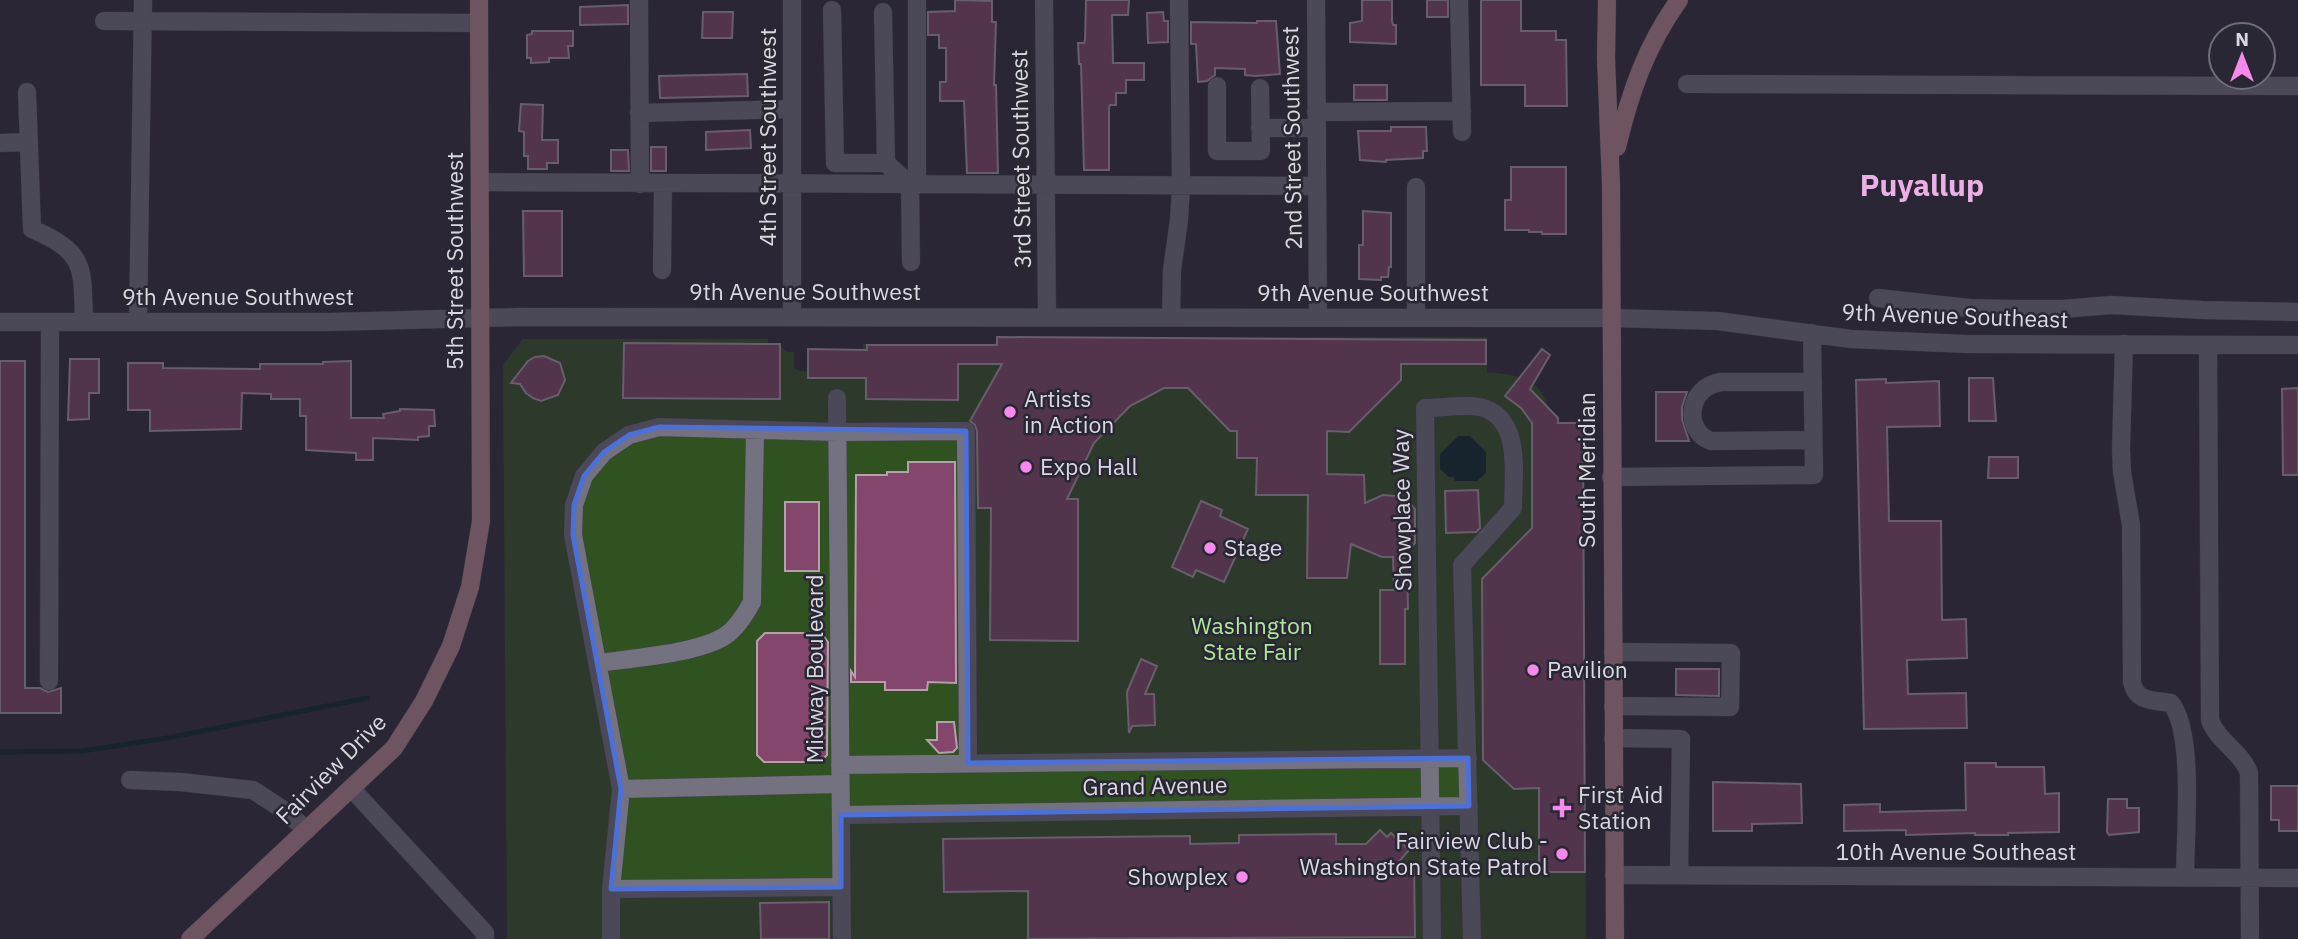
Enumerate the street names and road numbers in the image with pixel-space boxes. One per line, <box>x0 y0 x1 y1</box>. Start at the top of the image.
street label: 2nd Street Southwest <box>1274 26 1308 250</box>
street label: 4th Street Southwest <box>752 28 782 246</box>
street label: 3rd Street Southwest <box>1003 49 1037 269</box>
street label: 5th Street Southwest <box>439 152 469 370</box>
street label: 9th Avenue Southwest <box>689 276 921 306</box>
street label: 9th Avenue Southwest <box>1257 277 1489 307</box>
street label: 9th Avenue Southwest <box>122 281 354 311</box>
street label: 9th Avenue Southeast <box>1841 296 2069 334</box>
street label: South Meridian <box>1571 392 1601 548</box>
street label: Showplace Way <box>1385 428 1417 591</box>
street label: Midway Boulevard <box>799 575 829 764</box>
street label: Fairview Drive <box>269 707 392 830</box>
street label: Grand Avenue <box>1082 769 1228 801</box>
street label: 10th Avenue Southeast <box>1836 836 2076 866</box>

